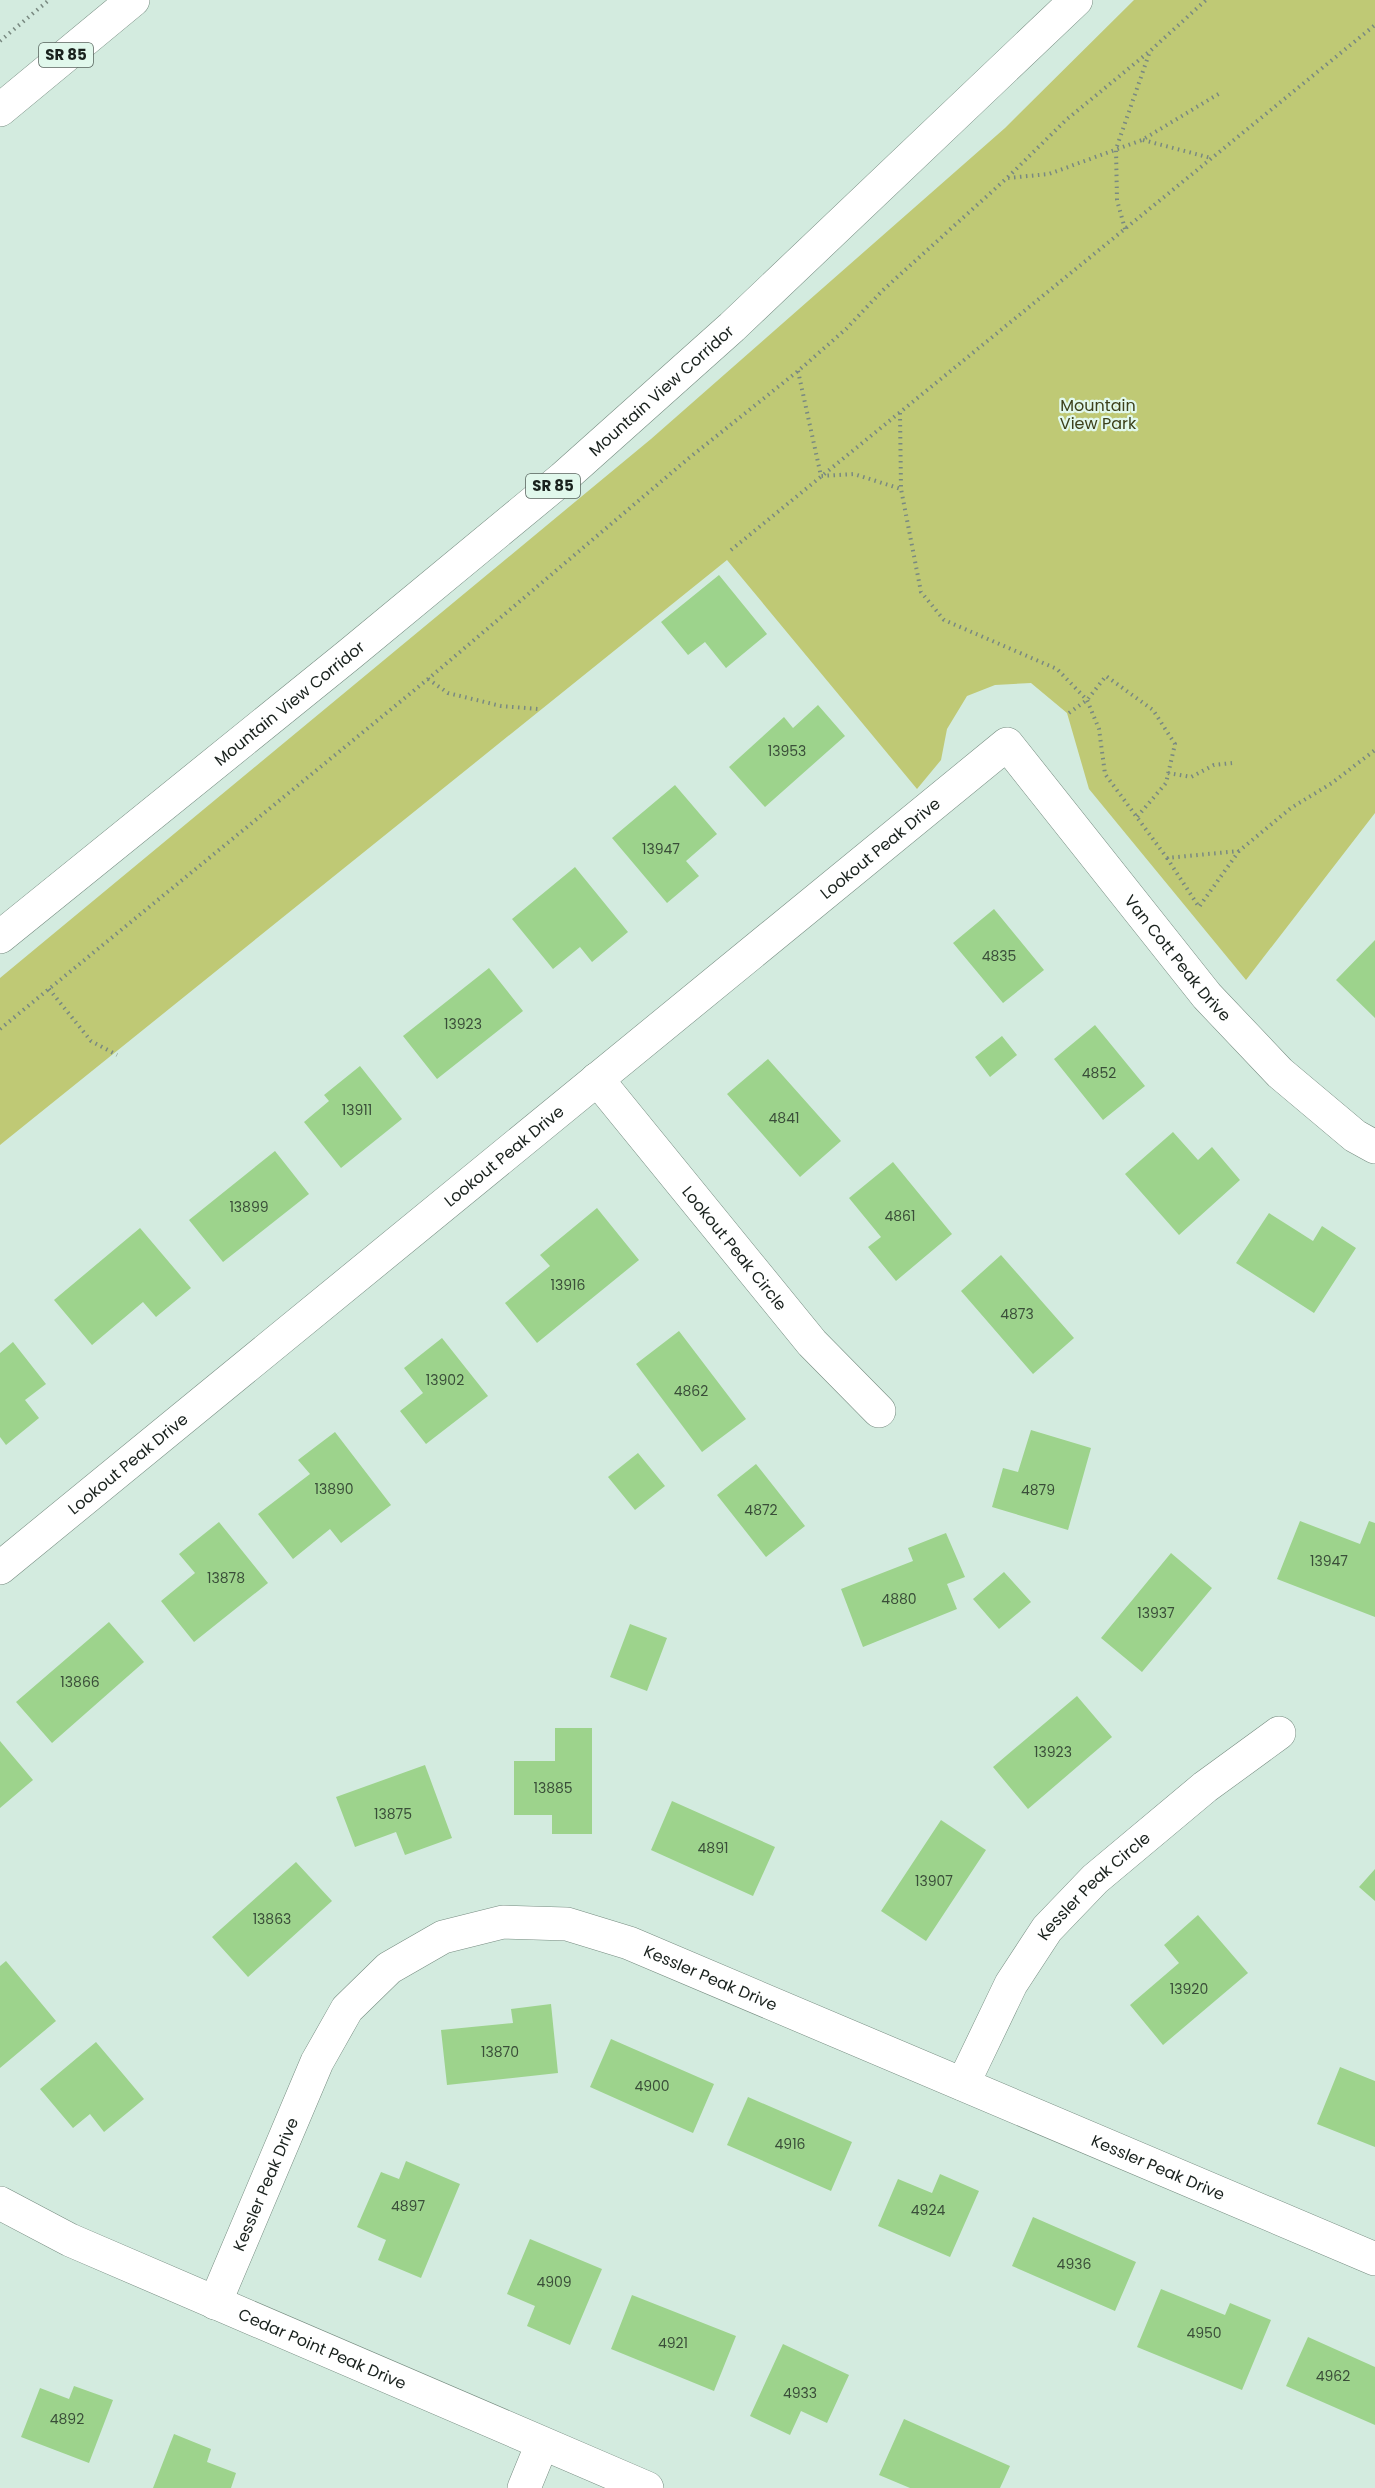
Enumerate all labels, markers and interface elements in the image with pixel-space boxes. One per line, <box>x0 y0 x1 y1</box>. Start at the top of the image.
road number: SR 85 <box>39 43 93 67</box>
street label: Mountain View Corridor <box>584 320 739 462</box>
park label: Mountain View Park <box>1060 394 1137 435</box>
road number: SR 85 <box>526 474 580 498</box>
street label: Mountain View Corridor <box>210 636 370 771</box>
house number: 13953 <box>768 741 806 761</box>
street label: Lookout Peak Drive <box>815 792 945 904</box>
house number: 13947 <box>642 839 680 859</box>
street label: Van Cott Peak Drive <box>1119 890 1236 1027</box>
house number: 4835 <box>982 946 1016 966</box>
house number: 13923 <box>444 1014 482 1034</box>
house number: 4852 <box>1082 1063 1116 1083</box>
house number: 13911 <box>342 1100 372 1120</box>
street label: Lookout Peak Drive <box>439 1100 569 1212</box>
house number: 4841 <box>769 1108 799 1128</box>
street label: Lookout Peak Circle <box>677 1181 792 1316</box>
house number: 13899 <box>229 1197 269 1217</box>
house number: 4861 <box>884 1206 916 1226</box>
house number: 13916 <box>551 1275 586 1295</box>
house number: 4873 <box>1000 1304 1034 1324</box>
house number: 13902 <box>426 1370 464 1390</box>
house number: 4862 <box>674 1381 708 1401</box>
street label: Lookout Peak Drive <box>63 1408 193 1520</box>
house number: 13890 <box>314 1479 354 1499</box>
house number: 4879 <box>1021 1480 1055 1500</box>
house number: 4872 <box>744 1500 778 1520</box>
house number: 13947 <box>1310 1551 1348 1571</box>
house number: 13878 <box>207 1568 245 1588</box>
house number: 4880 <box>881 1589 917 1609</box>
house number: 13937 <box>1137 1603 1175 1623</box>
house number: 13866 <box>60 1672 100 1692</box>
house number: 13923 <box>1034 1742 1072 1762</box>
house number: 13885 <box>533 1778 573 1798</box>
house number: 13875 <box>374 1804 412 1824</box>
street label: Kessler Peak Circle <box>1032 1827 1155 1945</box>
house number: 4891 <box>698 1838 728 1858</box>
house number: 13907 <box>915 1871 953 1891</box>
house number: 13863 <box>253 1909 291 1929</box>
street label: Kessler Peak Drive <box>640 1940 781 2017</box>
house number: 13920 <box>1170 1979 1208 1999</box>
house number: 13870 <box>481 2042 519 2062</box>
house number: 4900 <box>634 2076 670 2096</box>
street label: Kessler Peak Drive <box>227 2114 304 2255</box>
street label: Kessler Peak Drive <box>1088 2129 1228 2206</box>
house number: 4916 <box>775 2134 806 2154</box>
house number: 4897 <box>391 2196 425 2216</box>
house number: 4924 <box>911 2200 945 2220</box>
house number: 4936 <box>1057 2254 1091 2274</box>
house number: 4909 <box>536 2272 572 2292</box>
street label: Cedar Point Peak Drive <box>235 2303 410 2395</box>
house number: 4950 <box>1186 2323 1222 2343</box>
house number: 4921 <box>658 2333 688 2353</box>
house number: 4962 <box>1316 2366 1350 2386</box>
house number: 4933 <box>783 2383 817 2403</box>
house number: 4892 <box>50 2409 84 2429</box>

